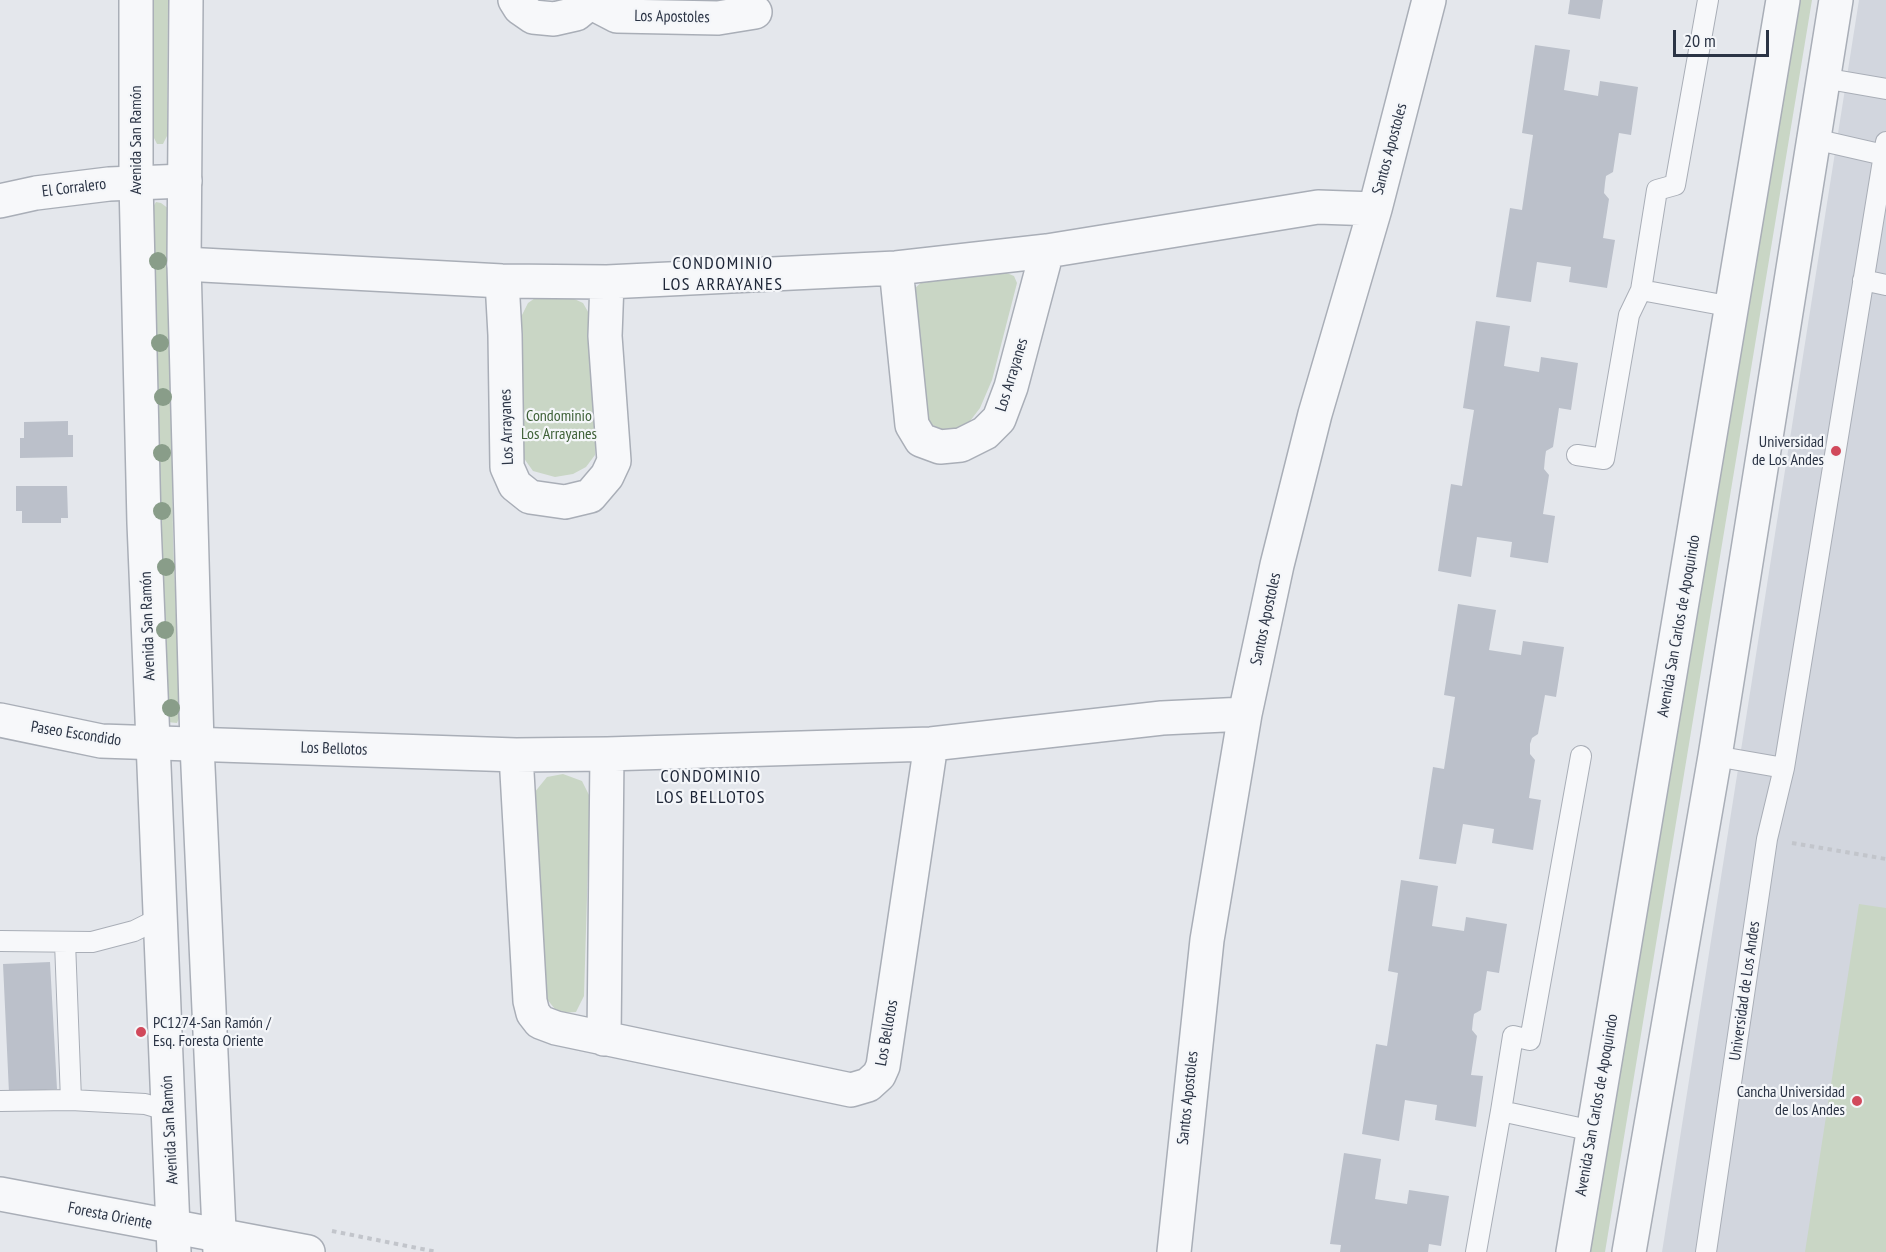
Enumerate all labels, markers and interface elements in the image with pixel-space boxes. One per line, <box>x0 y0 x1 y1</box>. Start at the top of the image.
street label: Los Apostoles <box>634 7 710 27</box>
scale bar <box>1676 18 1772 56</box>
text: 20 m <box>1684 29 1716 52</box>
street label: Avenida San Ramón <box>126 85 146 195</box>
street label: Santos Apostoles <box>1369 101 1411 197</box>
street label: El Corralero <box>41 175 107 201</box>
district label: CONDOMINIO LOS ARRAYANES <box>663 253 783 296</box>
street label: Los Arrayanes <box>992 336 1032 414</box>
street label: Los Arrayanes <box>496 389 518 465</box>
park label: Condominio Los Arrayanes <box>521 406 597 444</box>
place label: Universidad de Los Andes <box>1752 432 1824 470</box>
marker: Universidad de Los Andes <box>1829 444 1843 458</box>
street label: Avenida San Carlos de Apoquindo <box>1654 533 1704 719</box>
street label: Avenida San Ramón <box>137 571 159 681</box>
street label: Santos Apostoles <box>1247 571 1285 667</box>
street label: Paseo Escondido <box>29 717 123 751</box>
street label: Los Bellotos <box>300 738 368 760</box>
district label: CONDOMINIO LOS BELLOTOS <box>656 766 766 808</box>
street label: Universidad de Los Andes <box>1726 920 1764 1062</box>
street label: Los Bellotos <box>872 998 902 1068</box>
street label: Avenida San Carlos de Apoquindo <box>1572 1012 1622 1198</box>
place label: PC1274-San Ramón / Esq. Foresta Oriente <box>153 1013 271 1051</box>
marker: PC1274-San Ramón / Esq. Foresta Oriente <box>134 1025 148 1039</box>
street label: Santos Apostoles <box>1174 1050 1202 1146</box>
street label: Avenida San Ramón <box>158 1075 182 1185</box>
place label: Cancha Universidad de los Andes <box>1737 1082 1845 1120</box>
marker: Cancha Universidad de los Andes <box>1850 1094 1864 1108</box>
street label: Foresta Oriente <box>66 1198 154 1234</box>

